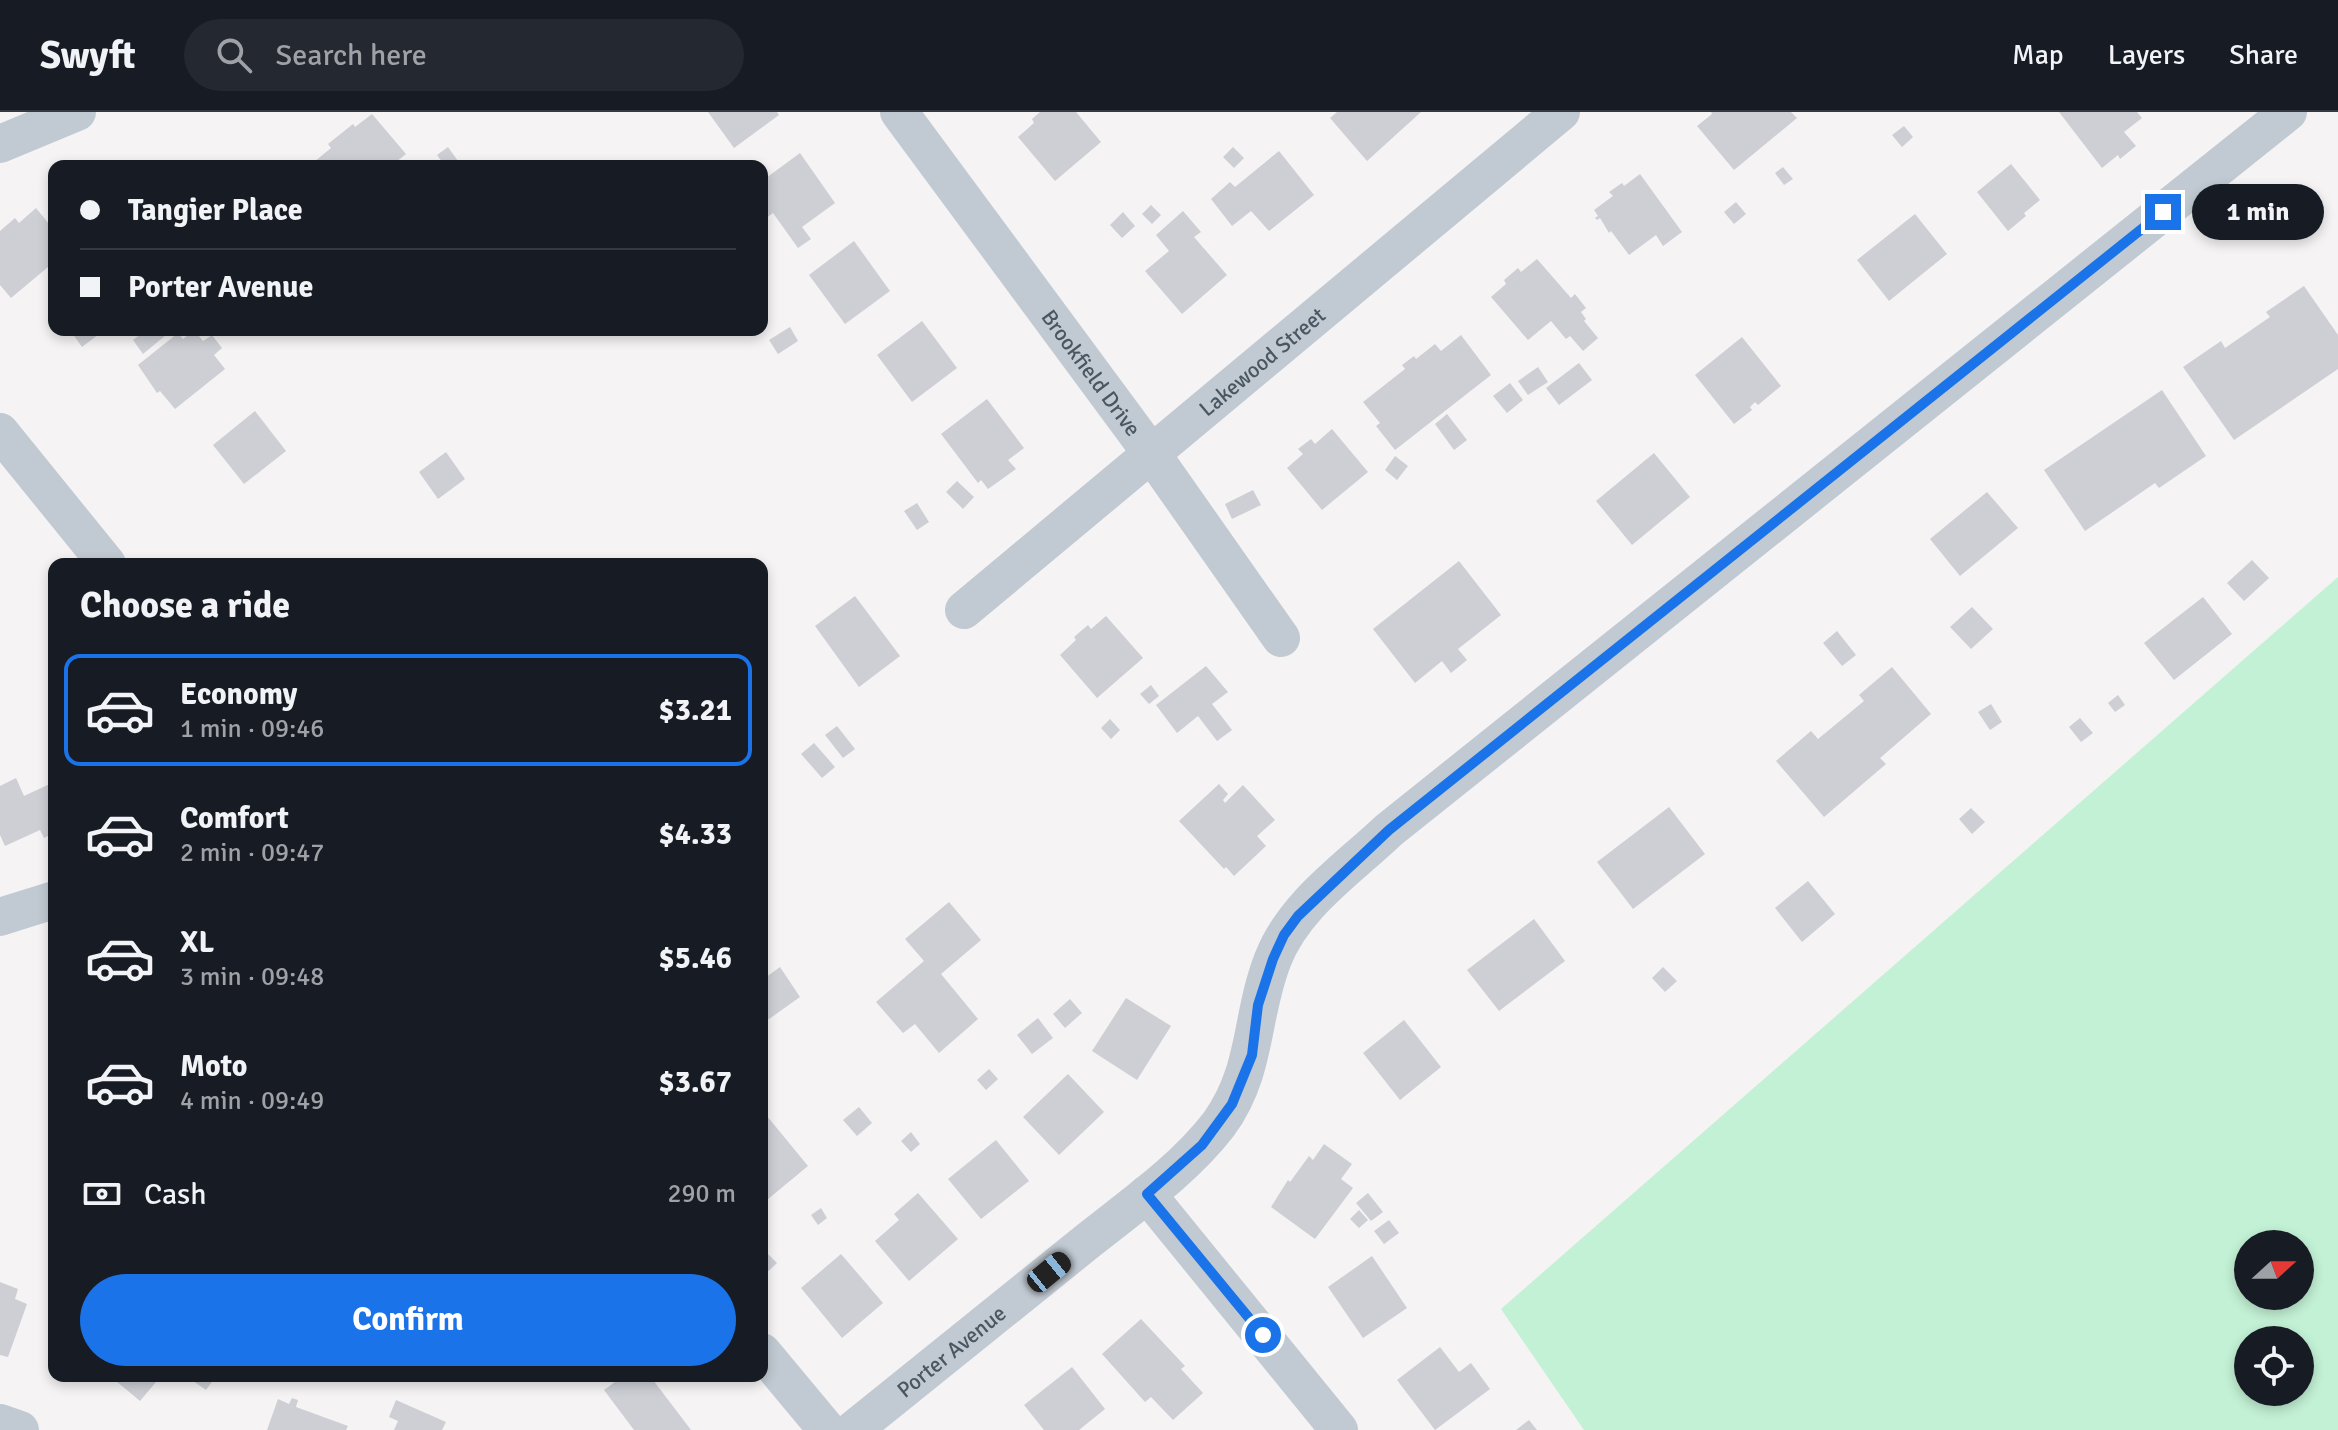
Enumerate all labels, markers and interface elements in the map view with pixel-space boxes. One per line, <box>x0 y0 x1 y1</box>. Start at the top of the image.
search box <box>184 19 744 91</box>
text: Swyft <box>40 32 136 79</box>
icon: search <box>212 33 256 77</box>
text: Search here <box>276 37 427 74</box>
text: Map <box>2012 38 2064 72</box>
text: Layers <box>2108 38 2185 72</box>
text: Share <box>2229 38 2298 72</box>
callout: 1 min <box>2191 184 2323 240</box>
text: Tangier Place <box>128 192 303 229</box>
route end <box>2145 194 2181 230</box>
text: 1 min <box>2227 196 2289 228</box>
text: Porter Avenue <box>128 269 313 306</box>
street label: Lakewood Street <box>1193 301 1331 422</box>
street label: Brookfield Drive <box>1036 304 1147 441</box>
text: Choose a ride <box>80 583 290 628</box>
icon: car <box>84 674 156 746</box>
text: Economy <box>180 676 297 713</box>
text: $3.21 <box>659 692 732 729</box>
text: 1 min · 09:46 <box>180 713 324 745</box>
icon: car <box>84 798 156 870</box>
text: Comfort <box>180 800 289 837</box>
text: $4.33 <box>659 816 732 853</box>
text: 2 min · 09:47 <box>180 837 324 869</box>
icon: car <box>84 922 156 994</box>
text: XL <box>180 924 214 961</box>
text: $5.46 <box>659 940 732 977</box>
text: 3 min · 09:48 <box>180 961 324 993</box>
icon: car <box>84 1046 156 1118</box>
text: Moto <box>180 1048 247 1085</box>
text: $3.67 <box>659 1064 732 1101</box>
text: 4 min · 09:49 <box>180 1085 324 1117</box>
icon: cash <box>80 1172 124 1216</box>
text: Cash <box>144 1176 207 1213</box>
text: 290 m <box>667 1178 736 1210</box>
north arrow <box>2234 1230 2314 1310</box>
map controls <box>2234 1230 2314 1406</box>
car <box>1023 1248 1075 1296</box>
button: Confirm <box>80 1274 736 1366</box>
street label: Porter Avenue <box>891 1299 1011 1403</box>
route start <box>1245 1317 1281 1353</box>
button: locate <box>2234 1326 2314 1406</box>

